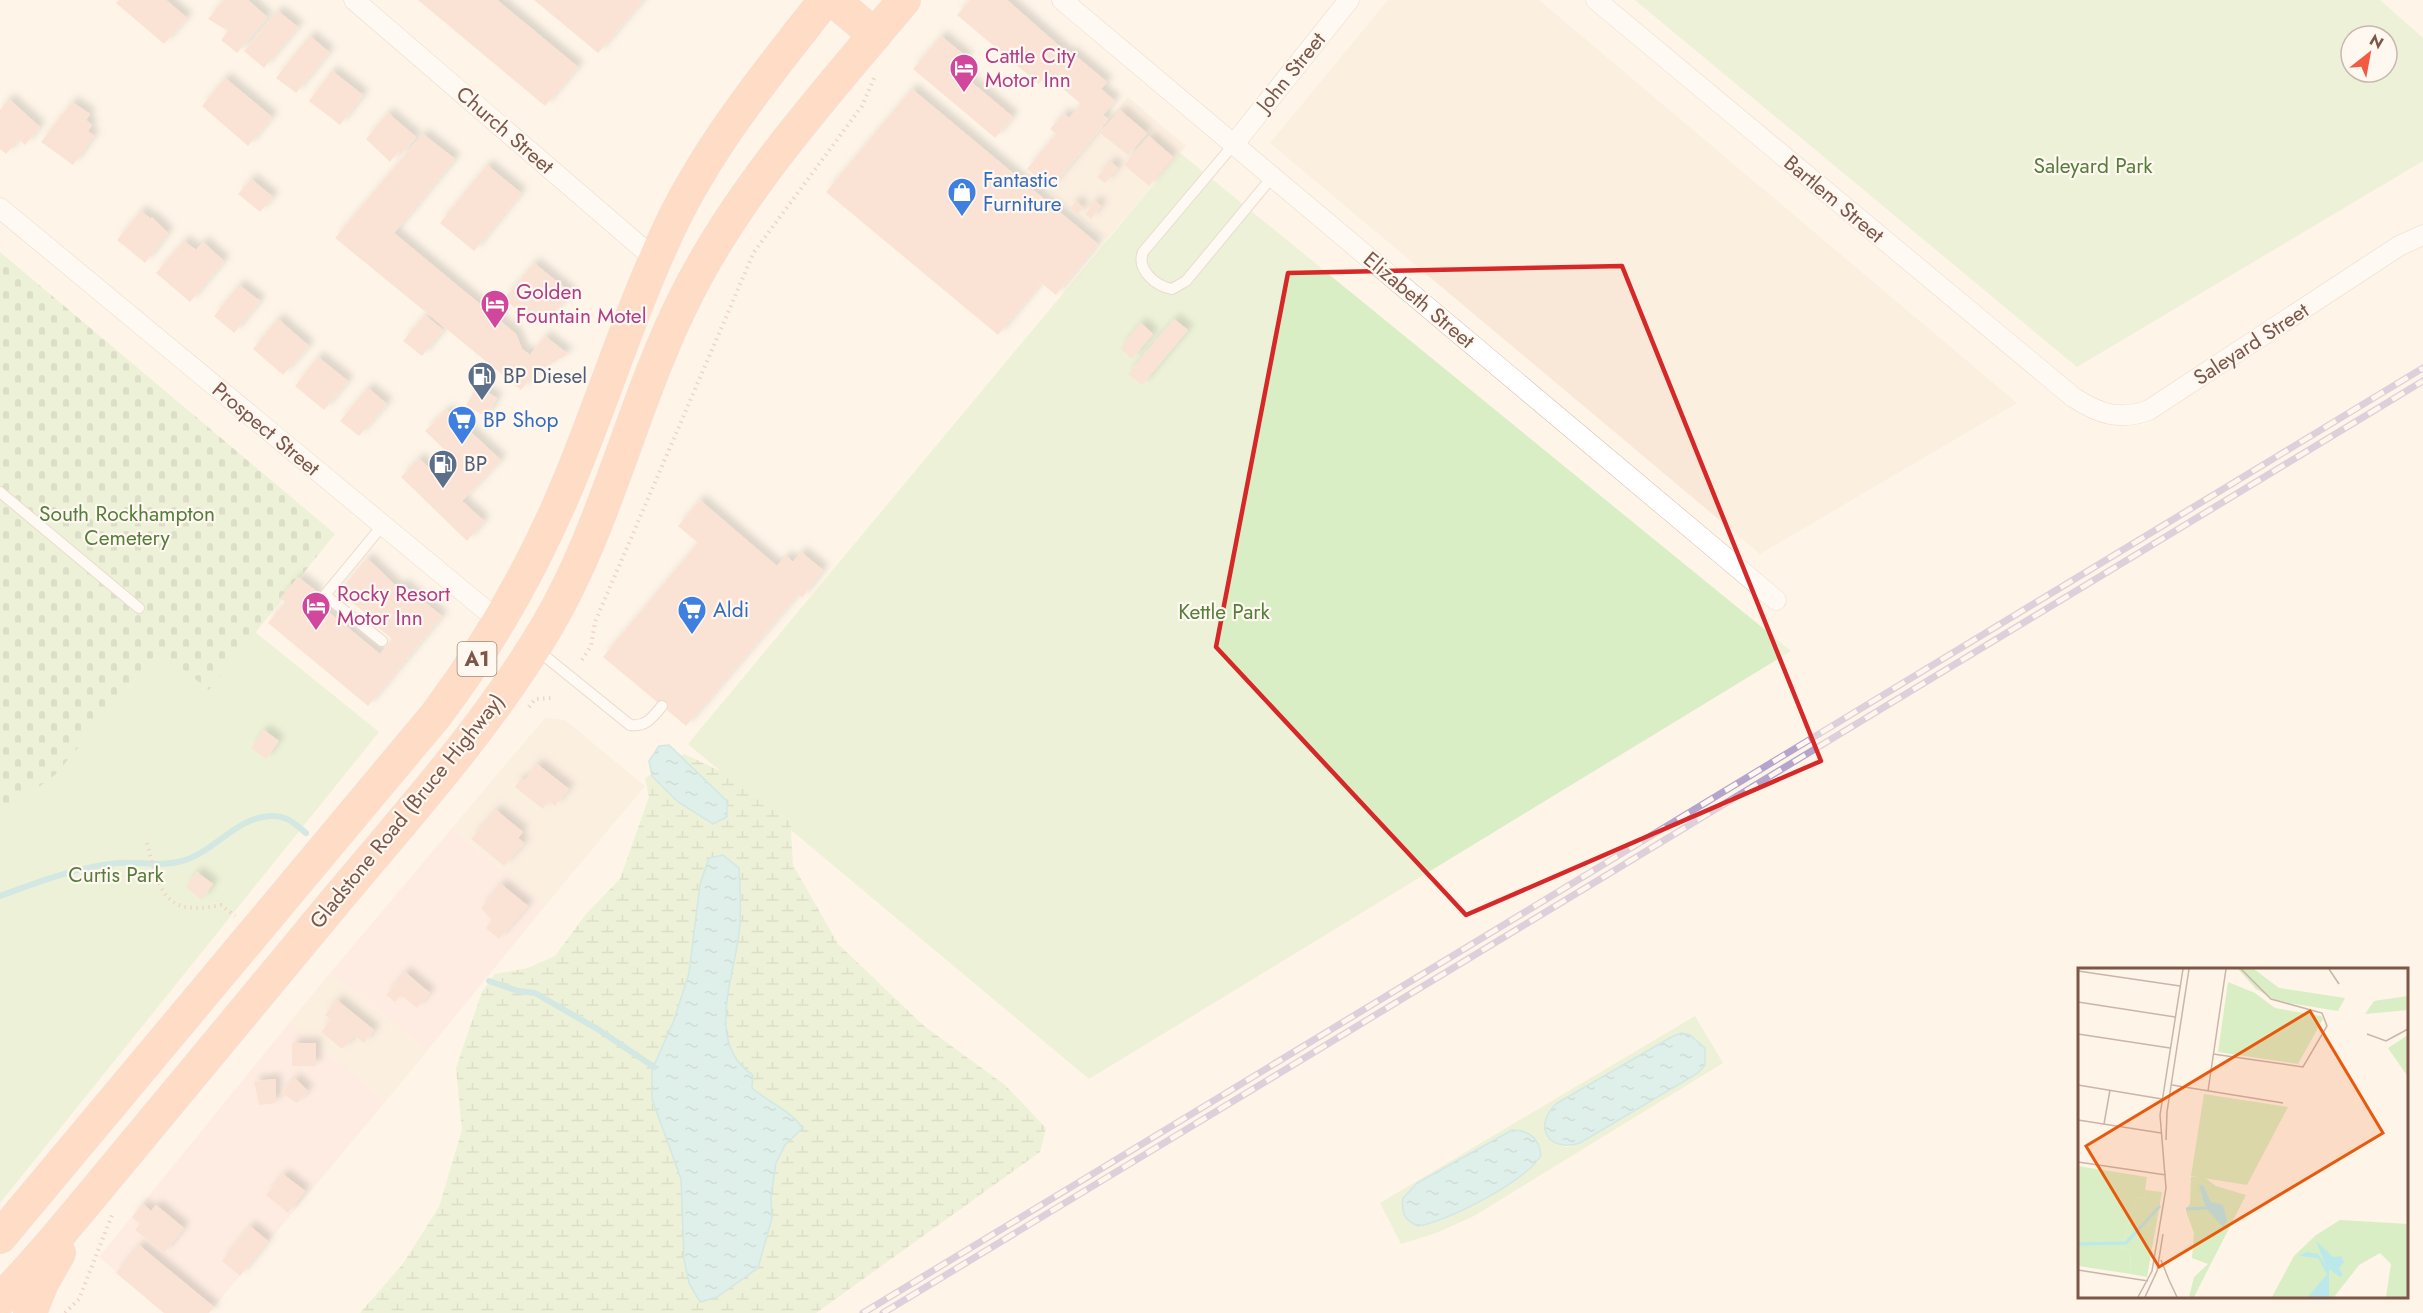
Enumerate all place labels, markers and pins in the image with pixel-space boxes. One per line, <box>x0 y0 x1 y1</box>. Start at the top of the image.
place label: Cattle City Motor Inn <box>985 41 1076 95</box>
hotel icon: Cattle City Motor Inn <box>948 52 980 94</box>
place label: Fantastic Furniture <box>983 165 1062 219</box>
shop icon: Fantastic Furniture <box>946 176 978 218</box>
place label: Golden Fountain Motel <box>516 277 646 331</box>
hotel icon: Golden Fountain Motel <box>479 288 511 330</box>
fuel station icon: BP Diesel <box>466 360 498 402</box>
place label: BP Diesel <box>503 361 587 391</box>
supermarket icon: BP Shop <box>446 404 478 446</box>
place label: BP Shop <box>483 405 559 435</box>
fuel station icon: BP <box>427 448 459 490</box>
place label: BP <box>464 449 487 479</box>
place label: Rocky Resort Motor Inn <box>337 579 450 633</box>
hotel icon: Rocky Resort Motor Inn <box>300 590 332 632</box>
supermarket icon: Aldi <box>676 594 708 636</box>
place label: Aldi <box>713 595 749 625</box>

